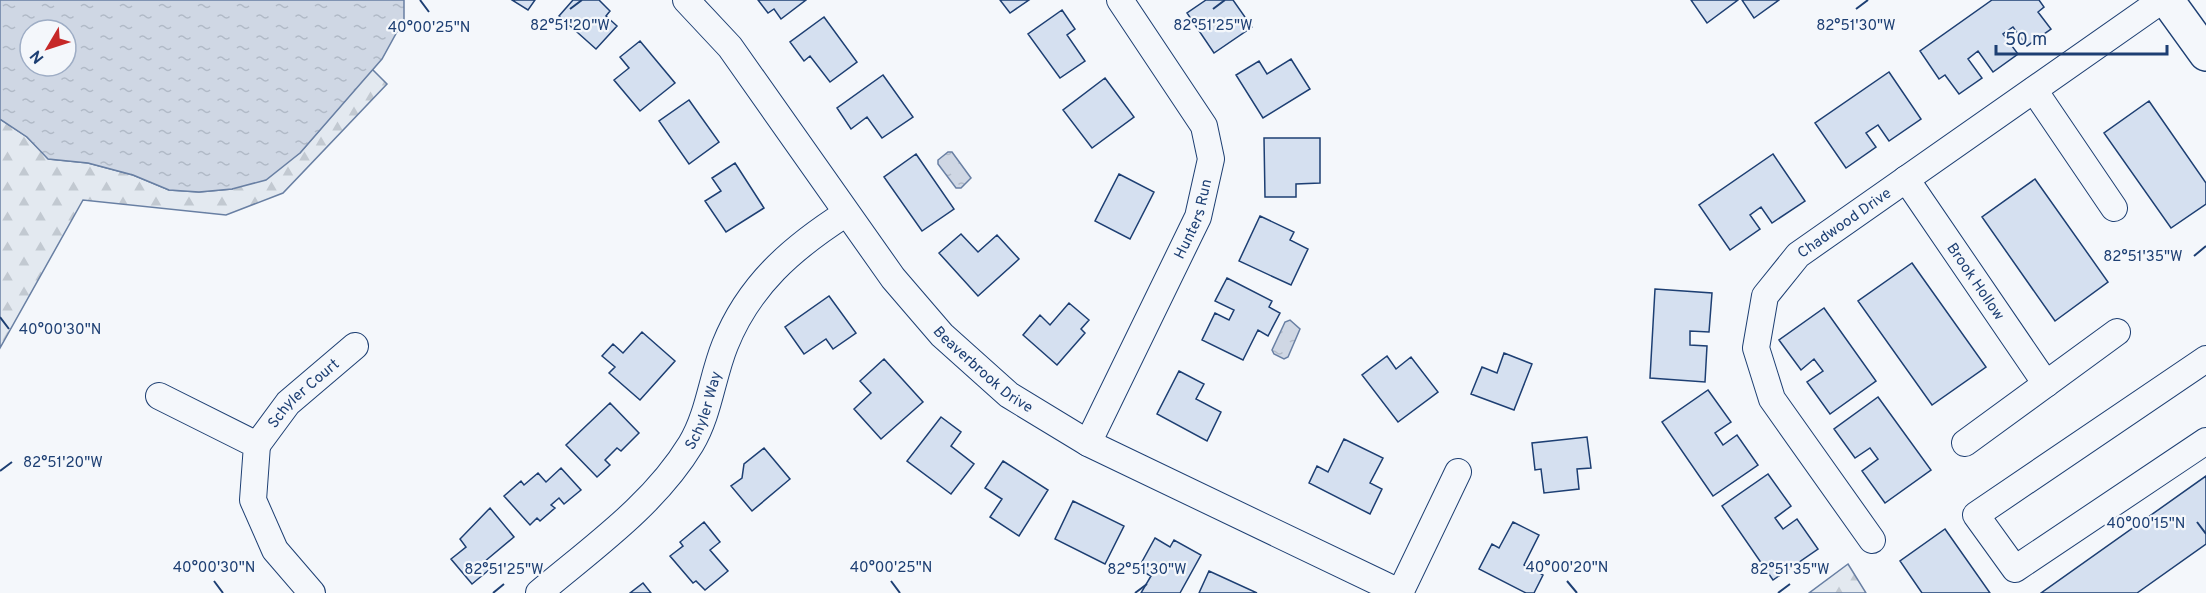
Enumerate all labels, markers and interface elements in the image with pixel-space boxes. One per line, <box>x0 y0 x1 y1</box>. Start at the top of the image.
text: 82°51'20"W <box>530 17 610 36</box>
text: 82°51'25"W <box>1173 17 1253 36</box>
text: 82°51'30"W <box>1816 17 1896 36</box>
north arrow <box>18 18 78 78</box>
scale bar <box>1996 18 2167 56</box>
text: 40°00'25"N <box>388 19 470 38</box>
text: 50 m <box>2005 29 2047 52</box>
text: N <box>27 45 49 67</box>
street label: Hunters Run <box>1171 177 1217 263</box>
street label: Chadwood Drive <box>1794 185 1896 263</box>
street label: Brook Hollow <box>1942 240 2008 325</box>
text: 82°51'35"W <box>2103 248 2183 267</box>
text: 40°00'30"N <box>19 321 101 340</box>
street label: Beaverbrook Drive <box>928 323 1036 418</box>
street label: Schyler Court <box>265 355 344 432</box>
street label: Schyler Way <box>682 369 727 454</box>
text: 82°51'20"W <box>23 454 103 473</box>
text: 40°00'15"N <box>2106 515 2186 534</box>
text: 40°00'30"N <box>173 559 255 578</box>
text: 40°00'25"N <box>850 559 932 578</box>
text: 40°00'20"N <box>1526 559 1608 578</box>
text: 82°51'25"W <box>464 561 544 580</box>
text: 82°51'30"W <box>1107 561 1187 580</box>
text: 82°51'35"W <box>1750 561 1830 580</box>

